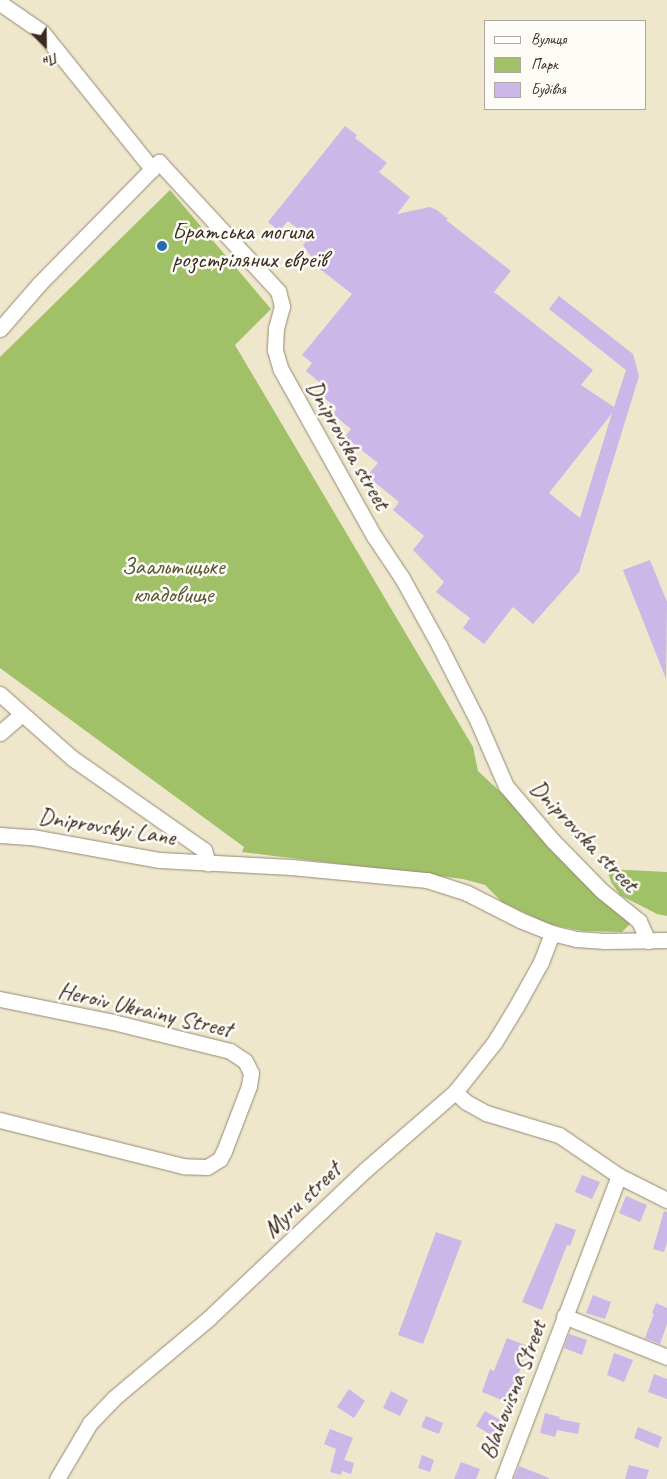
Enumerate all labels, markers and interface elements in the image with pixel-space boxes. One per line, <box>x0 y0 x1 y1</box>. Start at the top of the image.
north arrow <box>20 20 70 70</box>
legend <box>484 20 647 110</box>
text: Вулиця <box>531 30 567 49</box>
text: Пн <box>41 49 61 70</box>
text: Парк <box>531 55 558 74</box>
text: Будівля <box>531 80 566 99</box>
place label: Братська могила розстріляних євреїв <box>172 218 327 274</box>
marker: Братська могила розстріляних євреїв <box>156 240 168 252</box>
street label: Dniprovska street <box>299 375 397 515</box>
park label: Заальтицьке кладовище <box>121 553 225 609</box>
street label: Dniprovska street <box>524 774 644 898</box>
street label: Dniprovskyi Lane <box>37 802 177 852</box>
street label: Heroiv Ukrainy Street <box>55 976 235 1044</box>
street label: Myru street <box>257 1156 347 1244</box>
street label: Blahovisna Street <box>473 1316 553 1464</box>

